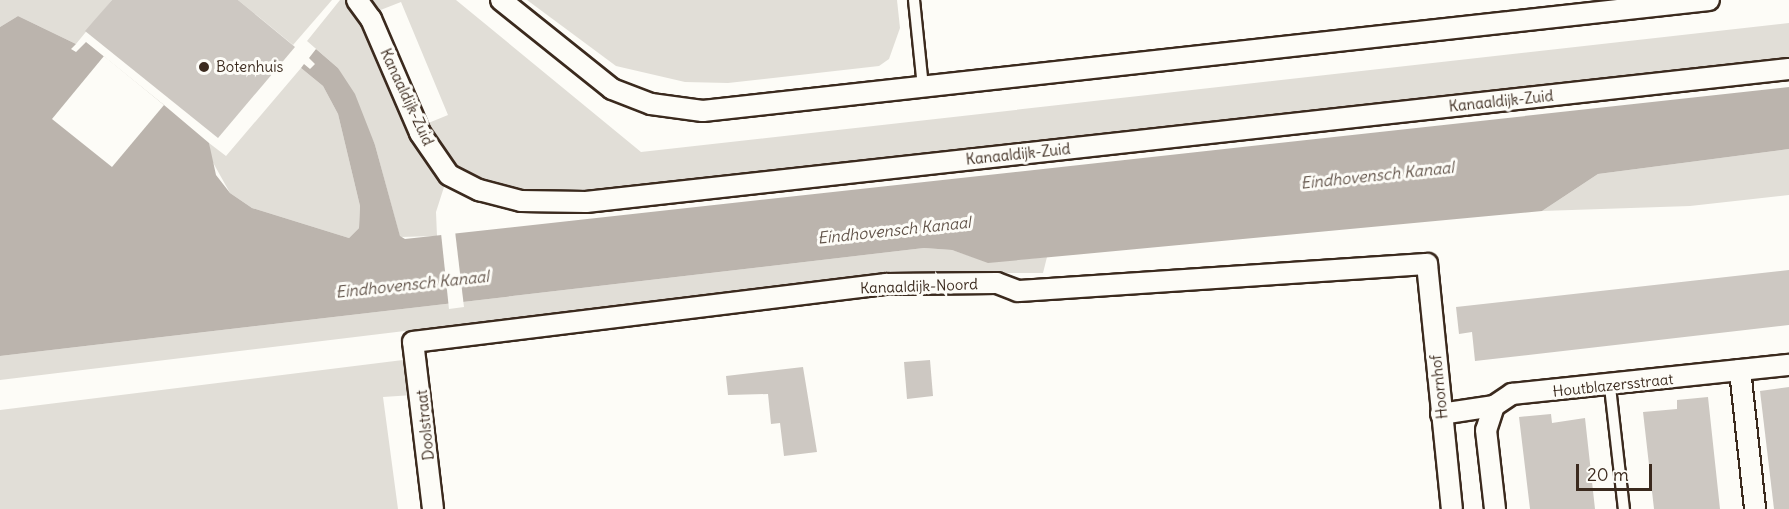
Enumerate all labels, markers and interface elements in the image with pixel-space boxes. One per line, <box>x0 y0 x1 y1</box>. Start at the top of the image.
street label: Kanaaldijk-Zuid <box>377 46 437 148</box>
place label: Botenhuis <box>216 58 283 76</box>
marker: Botenhuis <box>197 60 211 74</box>
street label: Kanaaldijk-Zuid <box>1448 87 1554 115</box>
street label: Kanaaldijk-Zuid <box>965 140 1071 168</box>
water label: Eindhovensch Kanaal <box>1299 157 1455 193</box>
water label: Eindhovensch Kanaal <box>816 212 972 248</box>
water label: Eindhovensch Kanaal <box>334 266 490 302</box>
street label: Kanaaldijk-Noord <box>860 275 978 297</box>
street label: Hoornhof <box>1427 354 1451 420</box>
street label: Houtblazersstraat <box>1552 370 1674 400</box>
street label: Doolstraat <box>412 389 438 461</box>
scale bar <box>1579 452 1656 490</box>
text: 20 m <box>1587 463 1629 486</box>

